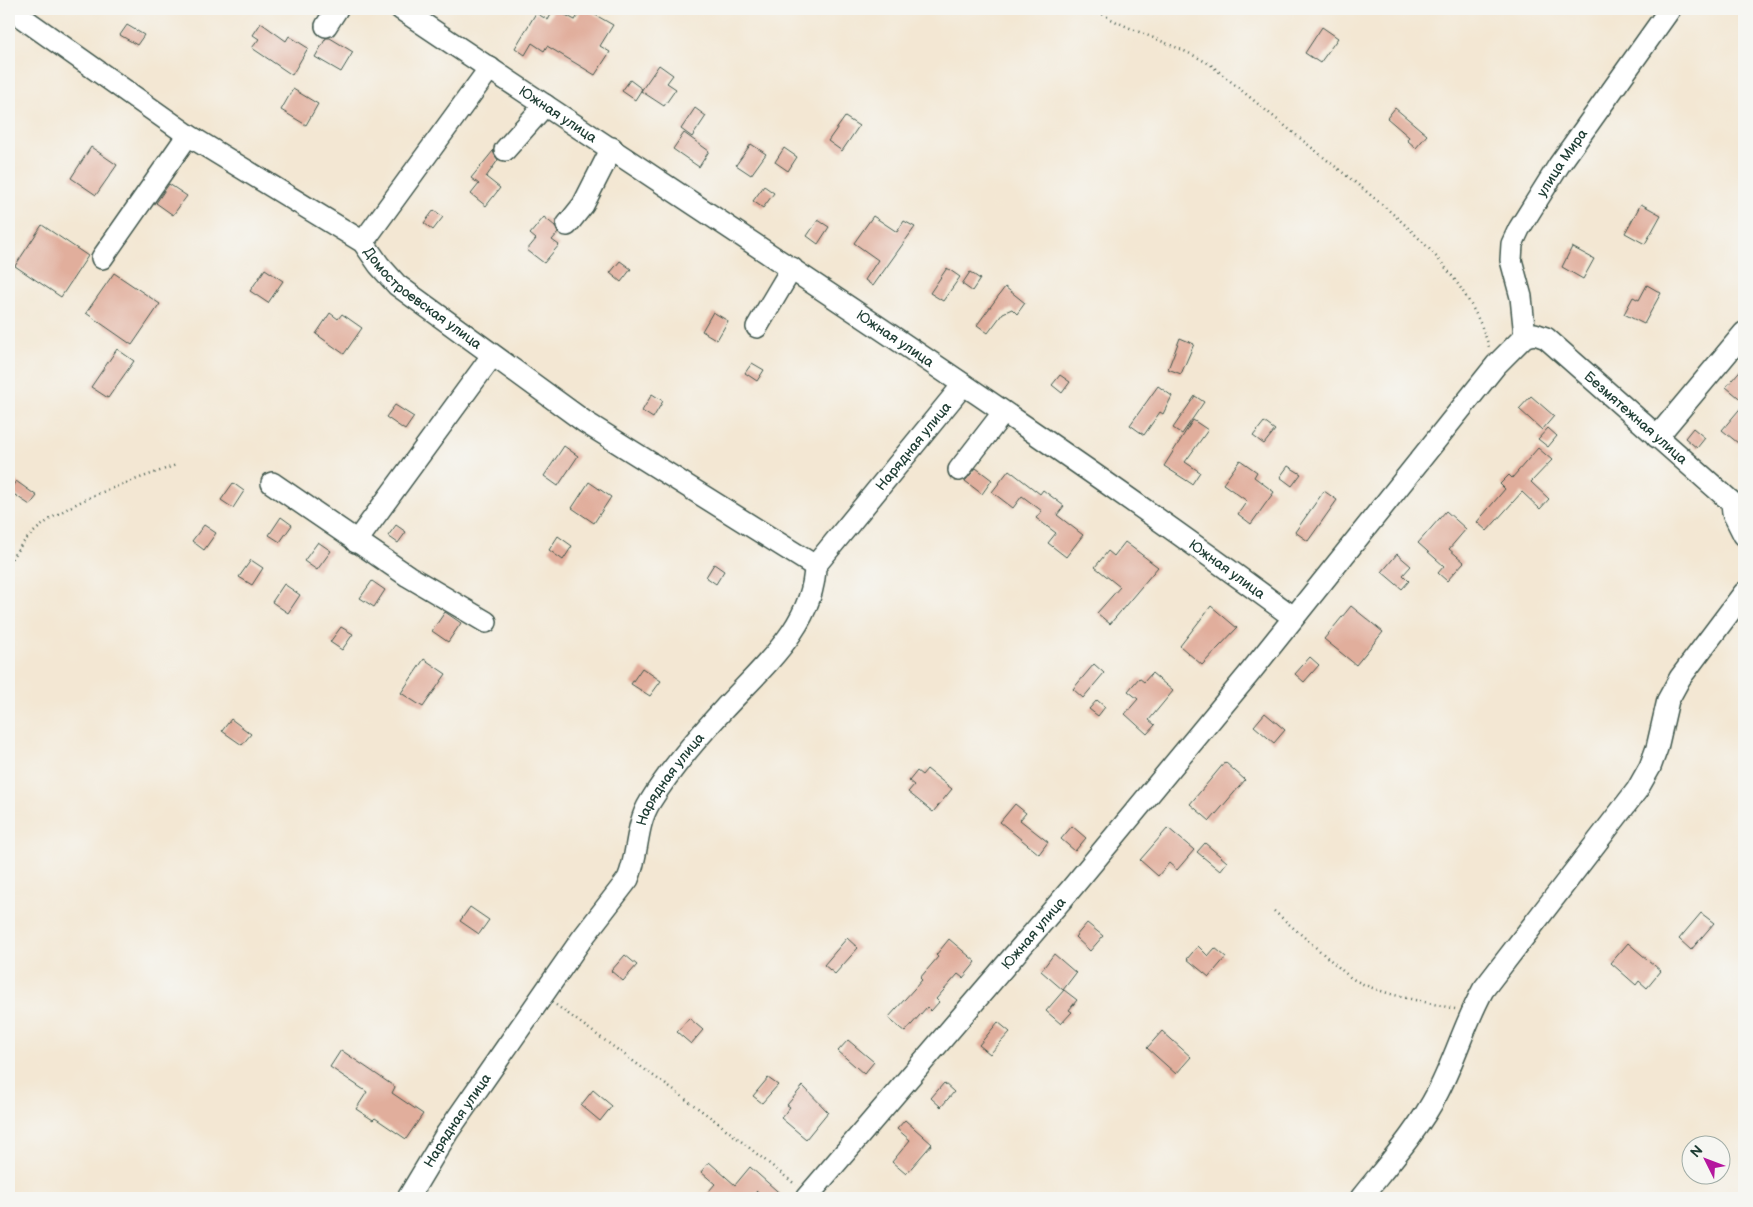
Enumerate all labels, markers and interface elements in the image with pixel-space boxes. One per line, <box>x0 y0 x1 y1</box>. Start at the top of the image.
street label: Южная улица <box>516 82 601 147</box>
street label: улица Мира <box>1533 125 1591 200</box>
street label: Домостроевская улица <box>360 244 486 353</box>
street label: Южная улица <box>853 307 938 371</box>
street label: Безмятежная улица <box>1581 368 1691 468</box>
street label: Нарядная улица <box>872 398 955 494</box>
street label: Южная улица <box>1185 536 1269 603</box>
street label: Нарядная улица <box>633 729 708 828</box>
street label: Южная улица <box>998 893 1070 973</box>
street label: Нарядная улица <box>420 1070 495 1171</box>
north arrow <box>1680 1134 1730 1184</box>
text: N <box>1687 1142 1707 1161</box>

